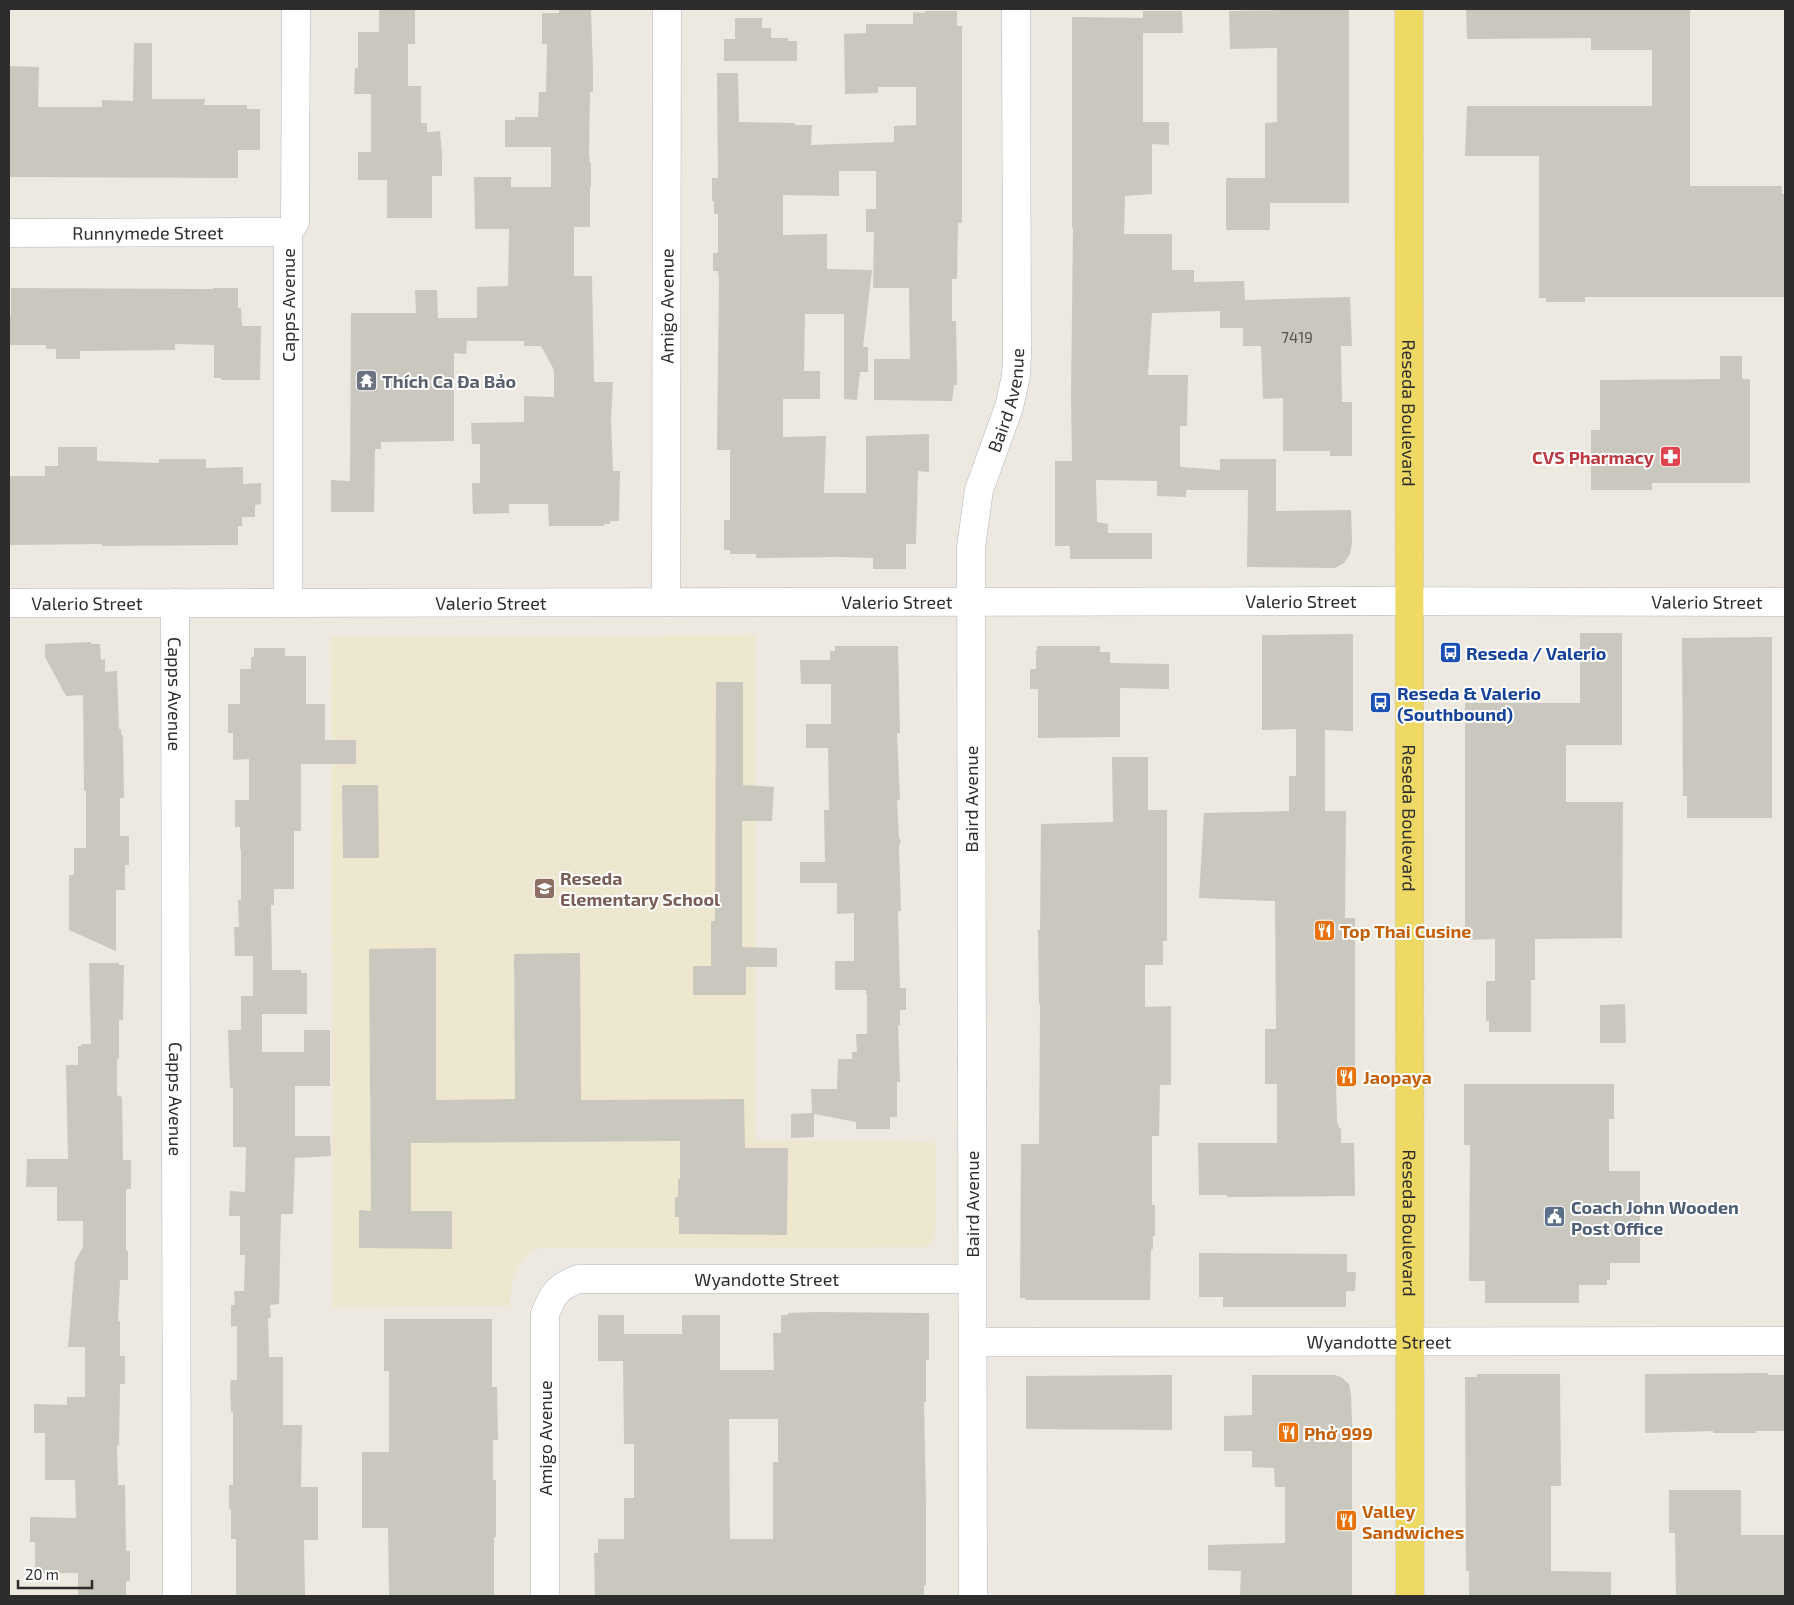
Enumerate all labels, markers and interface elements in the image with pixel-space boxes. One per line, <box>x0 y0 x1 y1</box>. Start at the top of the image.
street label: Runnymede Street <box>72 221 224 244</box>
street label: Capps Avenue <box>277 248 299 362</box>
street label: Amigo Avenue <box>655 248 678 364</box>
house number: 7419 <box>1281 328 1313 346</box>
street label: Reseda Boulevard <box>1398 339 1420 487</box>
street label: Baird Avenue <box>983 348 1028 455</box>
temple icon: Thích Ca Đa Bảo <box>354 369 378 393</box>
place label: Thích Ca Đa Bảo <box>382 370 516 392</box>
pharmacy icon: CVS Pharmacy <box>1658 445 1682 469</box>
place label: CVS Pharmacy <box>1532 446 1655 468</box>
street label: Valerio Street <box>1245 590 1357 612</box>
street label: Valerio Street <box>1651 590 1763 613</box>
street label: Valerio Street <box>841 591 953 613</box>
street label: Valerio Street <box>31 592 143 614</box>
street label: Valerio Street <box>435 592 547 614</box>
street label: Capps Avenue <box>164 637 186 751</box>
bus stop icon: Reseda / Valerio <box>1438 641 1462 665</box>
place label: Reseda / Valerio <box>1466 642 1606 664</box>
place label: Reseda & Valerio (Southbound) <box>1397 682 1541 725</box>
bus stop icon: Reseda & Valerio (Southbound) <box>1369 691 1393 715</box>
street label: Reseda Boulevard <box>1398 744 1421 892</box>
street label: Baird Avenue <box>960 746 982 852</box>
place label: Reseda Elementary School <box>560 867 720 910</box>
school or university icon: Reseda Elementary School <box>532 876 556 900</box>
restaurant icon: Top Thai Cusine <box>1312 919 1336 943</box>
place label: Top Thai Cusine <box>1340 920 1471 942</box>
street label: Capps Avenue <box>165 1042 187 1156</box>
restaurant icon: Jaopaya <box>1335 1065 1359 1089</box>
place label: Jaopaya <box>1363 1066 1432 1088</box>
street label: Reseda Boulevard <box>1399 1149 1421 1297</box>
street label: Baird Avenue <box>961 1151 983 1257</box>
place label: Coach John Wooden Post Office <box>1571 1196 1739 1239</box>
public building icon: Coach John Wooden Post Office <box>1543 1205 1567 1229</box>
street label: Wyandotte Street <box>694 1268 839 1290</box>
street label: Wyandotte Street <box>1307 1330 1452 1353</box>
street label: Amigo Avenue <box>534 1380 556 1496</box>
restaurant icon: Phở 999 <box>1276 1421 1300 1445</box>
place label: Phở 999 <box>1304 1422 1373 1444</box>
place label: Valley Sandwiches <box>1362 1500 1464 1543</box>
restaurant icon: Valley Sandwiches <box>1334 1509 1358 1533</box>
scale bar <box>18 1558 91 1590</box>
text: 20 m <box>25 1565 59 1583</box>

